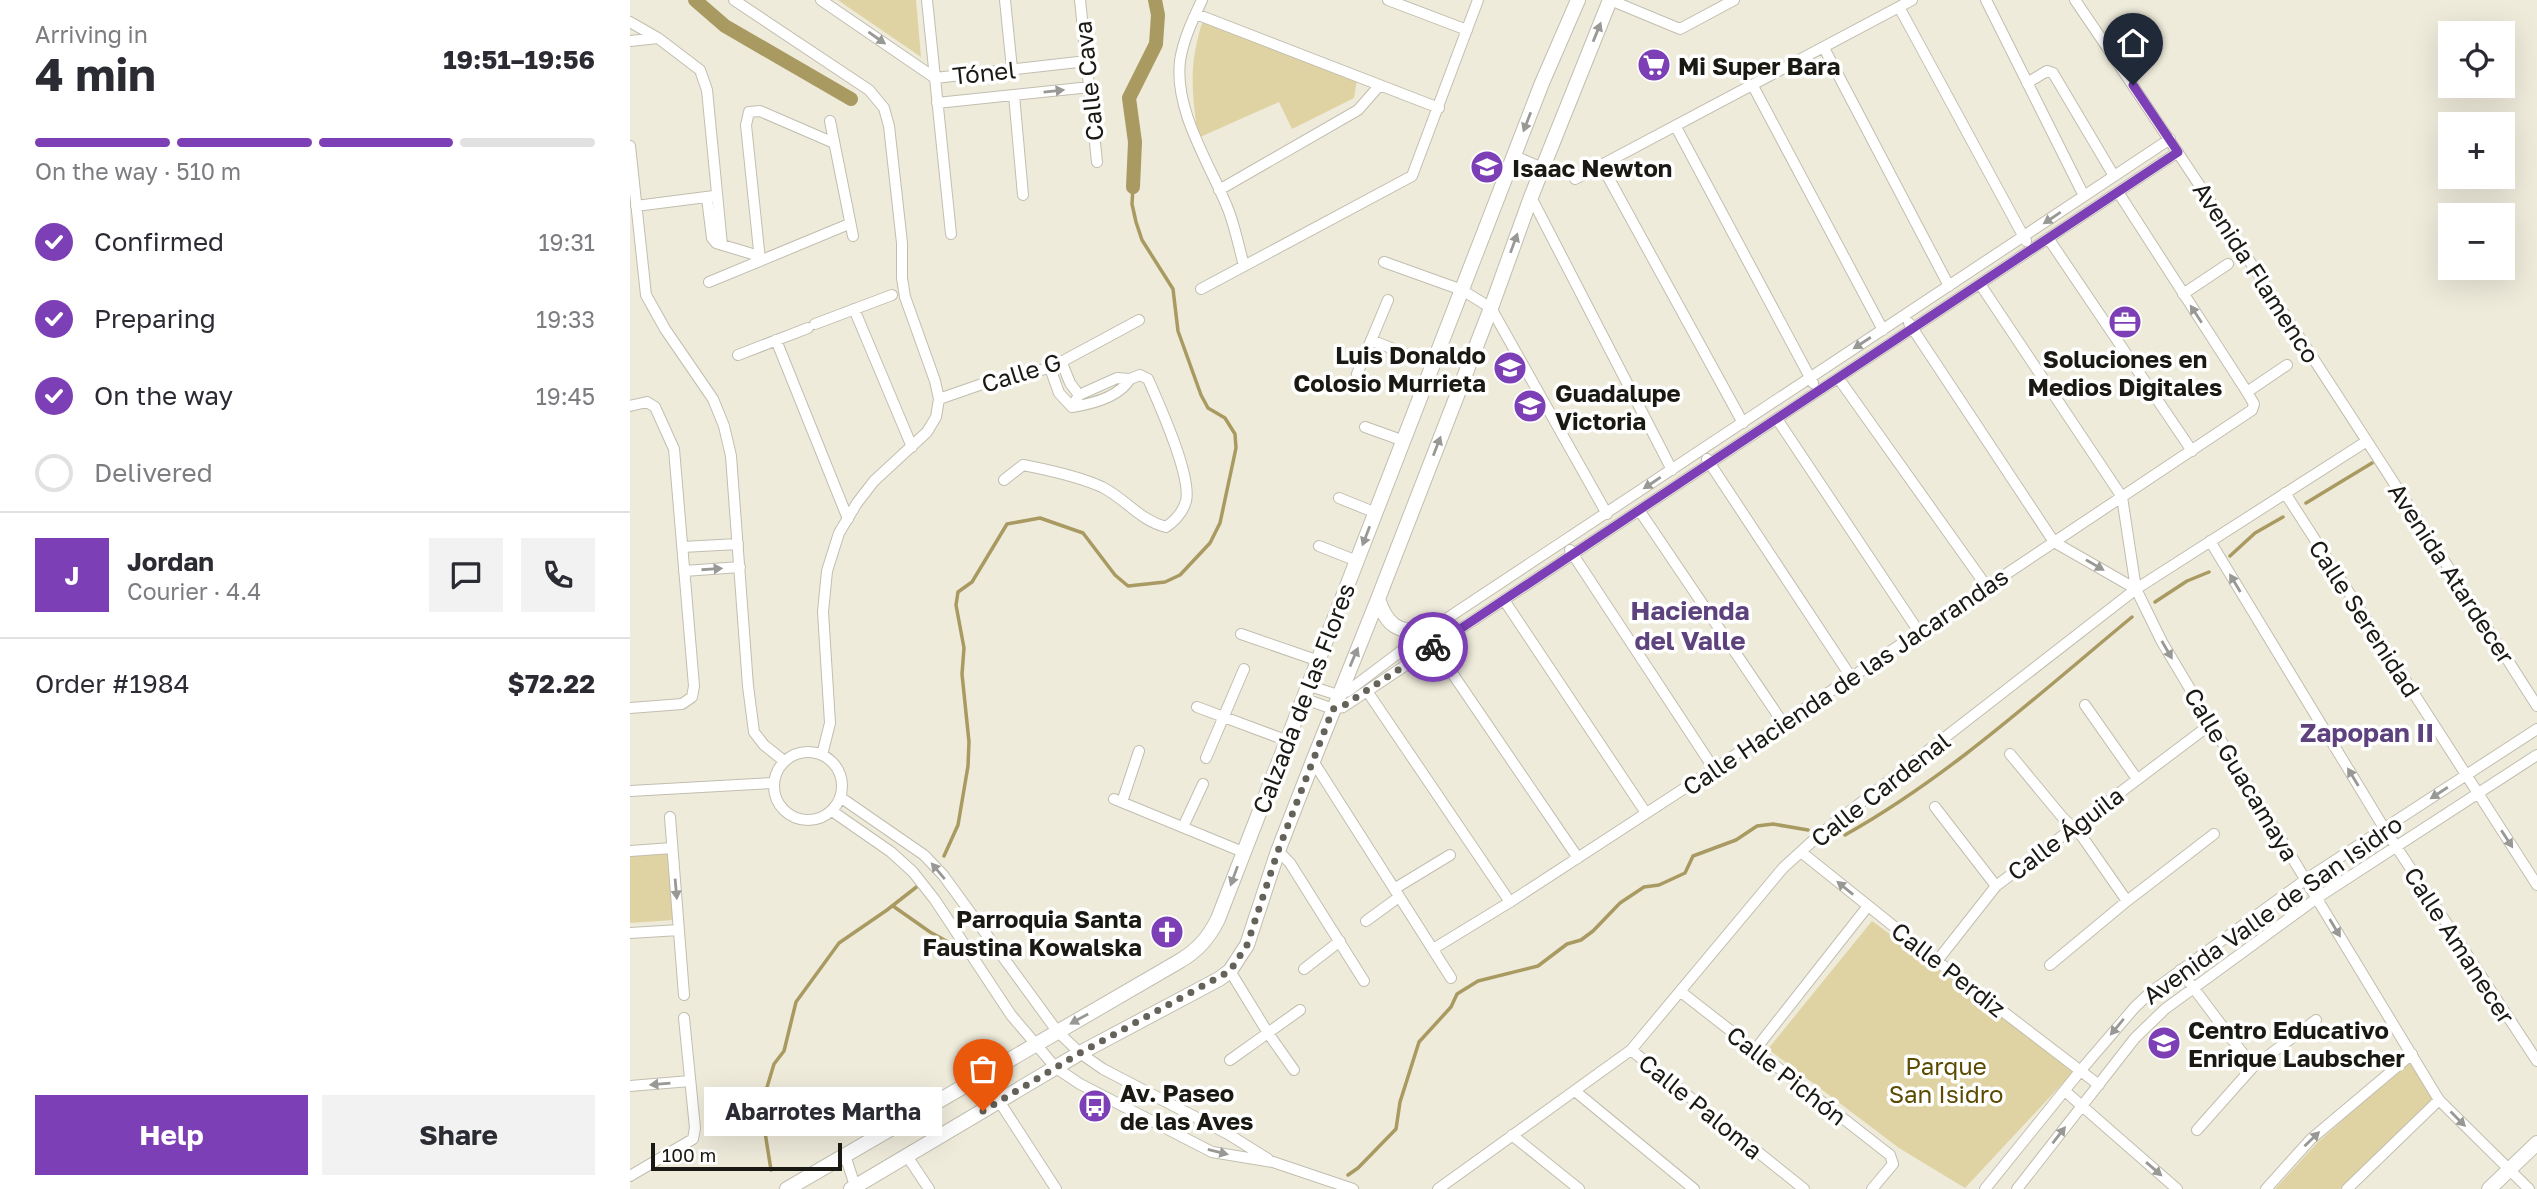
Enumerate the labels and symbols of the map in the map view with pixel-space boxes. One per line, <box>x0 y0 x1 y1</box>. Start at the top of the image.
pin <box>2103 13 2163 85</box>
street label: Calle Cava <box>1067 20 1109 142</box>
one-way arrow <box>1592 21 1603 42</box>
one-way arrow <box>868 31 886 45</box>
supermarket icon: Mi Super Bara <box>1635 46 1673 84</box>
place label: Mi Super Bara <box>1678 51 1840 80</box>
street label: Tónel <box>951 54 1017 90</box>
one-way arrow <box>1043 85 1065 96</box>
one-way arrow <box>1522 112 1533 133</box>
school or university icon: Isaac Newton <box>1468 148 1506 186</box>
place label: Isaac Newton <box>1512 153 1672 182</box>
street label: Avenida Flamenco <box>2188 176 2326 368</box>
one-way arrow <box>2042 211 2062 224</box>
one-way arrow <box>1509 233 1520 254</box>
office icon: Soluciones en Medios Digitales <box>2106 303 2144 341</box>
one-way arrow <box>2190 304 2203 324</box>
one-way arrow <box>1853 337 1872 350</box>
place label: Luis Donaldo Colosio Murrieta <box>1293 340 1486 397</box>
place label: Soluciones en Medios Digitales <box>2028 344 2222 401</box>
street label: Calle G <box>978 346 1064 398</box>
school or university icon: Luis Donaldo Colosio Murrieta <box>1491 349 1529 387</box>
place label: Guadalupe Victoria <box>1555 378 1681 435</box>
school or university icon: Guadalupe Victoria <box>1511 387 1549 425</box>
one-way arrow <box>1431 435 1442 456</box>
one-way arrow <box>1643 476 1662 489</box>
street label: Avenida Atardecer <box>2383 477 2521 669</box>
one-way arrow <box>1361 526 1372 547</box>
street label: Calle Serenidad <box>2303 534 2427 702</box>
one-way arrow <box>2086 559 2105 572</box>
street label: Calle Hacienda de las Jacarandas <box>1677 561 2013 801</box>
one-way arrow <box>701 563 723 574</box>
one-way arrow <box>2229 573 2241 592</box>
street label: Calzada de las Flores <box>1246 579 1360 817</box>
district label: Hacienda del Valle <box>1630 595 1750 656</box>
courier <box>1398 612 1468 682</box>
one-way arrow <box>2161 640 2173 659</box>
one-way arrow <box>1348 647 1359 668</box>
street label: Calle Guacamaya <box>2179 682 2305 866</box>
district label: Zapopan II <box>2300 717 2434 748</box>
street label: Calle Cardenal <box>1805 726 1955 852</box>
one-way arrow <box>2347 768 2360 787</box>
street label: Calle Águila <box>2001 780 2129 886</box>
one-way arrow <box>2429 787 2449 800</box>
street label: Avenida Valle de San Isidro <box>2137 808 2407 1010</box>
one-way arrow <box>2500 829 2513 848</box>
street label: Calle Amanecer <box>2399 861 2521 1029</box>
one-way arrow <box>930 862 946 880</box>
one-way arrow <box>1228 866 1239 887</box>
one-way arrow <box>671 878 682 900</box>
one-way arrow <box>1837 880 1855 895</box>
place label: Parroquia Santa Faustina Kowalska <box>923 904 1142 961</box>
church icon: Parroquia Santa Faustina Kowalska <box>1148 913 1186 951</box>
street label: Calle Perdiz <box>1886 915 2012 1023</box>
one-way arrow <box>2329 919 2342 938</box>
one-way arrow <box>1069 1013 1089 1025</box>
place label: Centro Educativo Enrique Laubscher <box>2188 1015 2405 1072</box>
street label: Calle Pichón <box>1721 1019 1853 1131</box>
one-way arrow <box>2110 1019 2125 1036</box>
school or university icon: Centro Educativo Enrique Laubscher <box>2145 1024 2183 1062</box>
pin <box>953 1039 1013 1111</box>
street label: Calle Paloma <box>1633 1047 1769 1165</box>
park label: Parque San Isidro <box>1889 1051 2003 1108</box>
one-way arrow <box>649 1078 671 1089</box>
place label: Av. Paseo de las Aves <box>1120 1078 1254 1135</box>
callout: Abarrotes Martha <box>703 1086 941 1136</box>
bus stop icon: Av. Paseo de las Aves <box>1076 1087 1114 1125</box>
one-way arrow <box>2449 1111 2466 1128</box>
one-way arrow <box>2052 1127 2067 1145</box>
one-way arrow <box>2303 1131 2320 1147</box>
scale bar <box>651 1140 842 1172</box>
one-way arrow <box>1207 1147 1229 1158</box>
one-way arrow <box>2145 1161 2163 1177</box>

